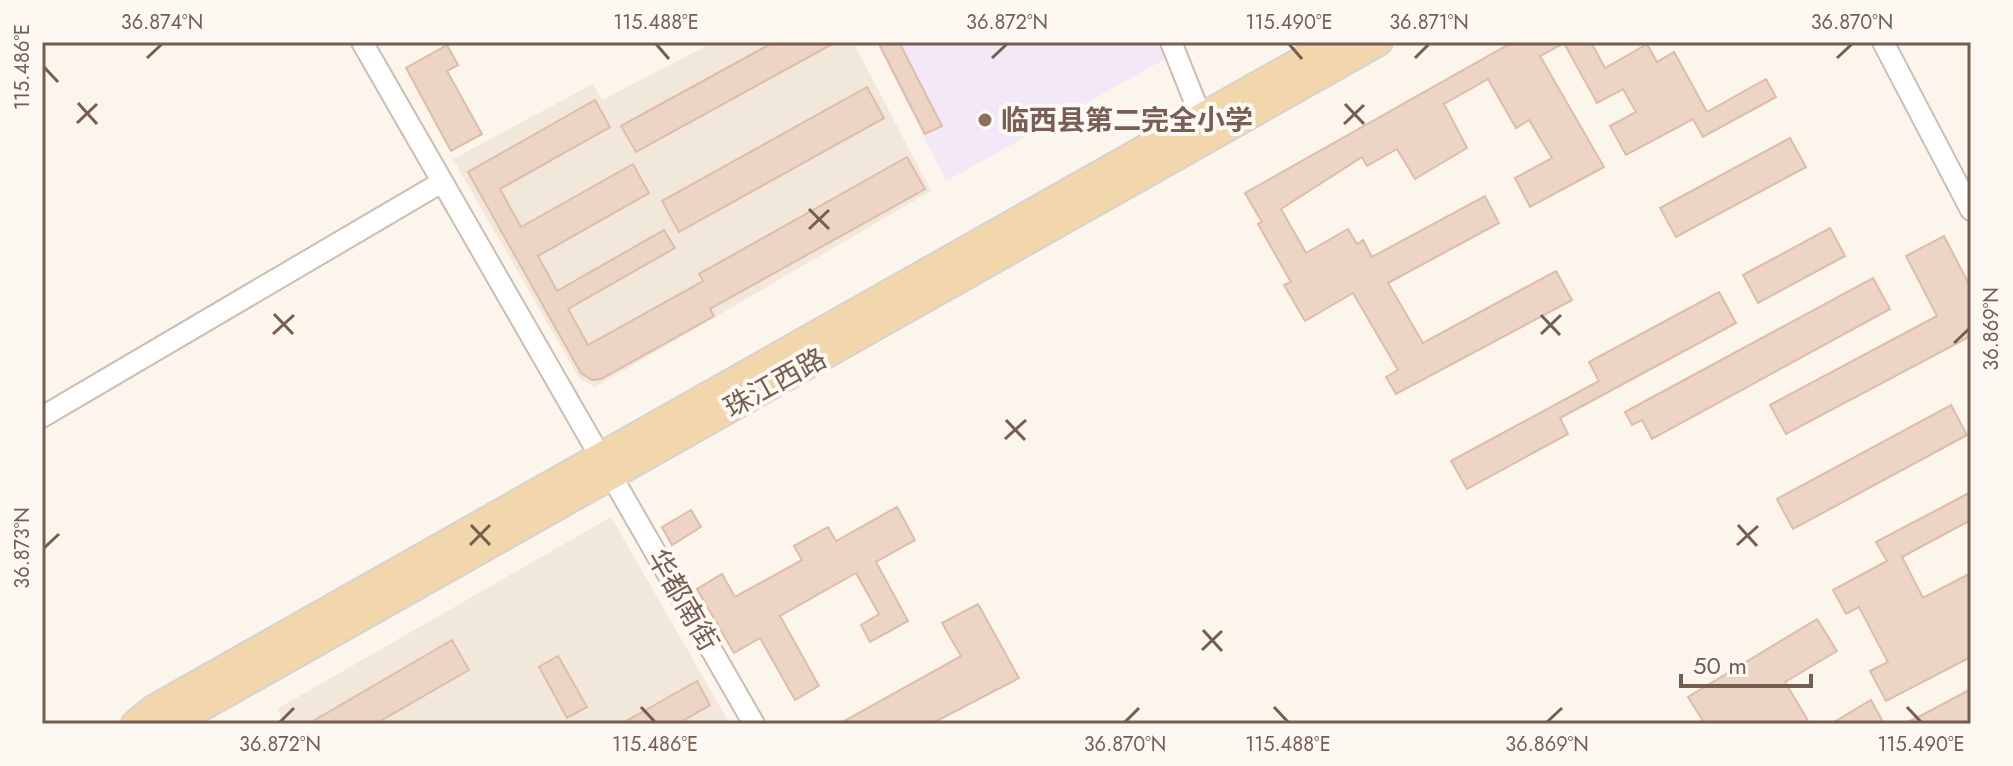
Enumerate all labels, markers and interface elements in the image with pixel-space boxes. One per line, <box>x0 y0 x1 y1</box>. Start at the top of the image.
text: 36.874°N <box>121 8 203 37</box>
text: 115.488°E <box>613 8 699 37</box>
text: 36.872°N <box>966 8 1048 37</box>
text: 115.490°E <box>1245 8 1333 37</box>
text: 36.871°N <box>1389 8 1469 37</box>
text: 36.870°N <box>1811 8 1893 37</box>
text: 115.486°E <box>8 24 37 110</box>
place label: 临西县第二完全小学 <box>1001 100 1253 141</box>
marker: 临西县第二完全小学 <box>976 111 994 129</box>
text: 36.869°N <box>1977 287 2006 371</box>
street label: 珠江西路 <box>716 338 834 428</box>
text: 36.873°N <box>8 507 37 589</box>
street label: 华都南街 <box>637 541 729 659</box>
scale bar <box>1681 638 1811 688</box>
text: 50 m <box>1693 648 1747 683</box>
text: 36.872°N <box>239 730 321 759</box>
text: 115.486°E <box>612 730 698 759</box>
text: 36.870°N <box>1084 730 1166 759</box>
text: 115.488°E <box>1245 730 1331 759</box>
text: 36.869°N <box>1505 730 1589 759</box>
text: 115.490°E <box>1877 730 1965 759</box>

